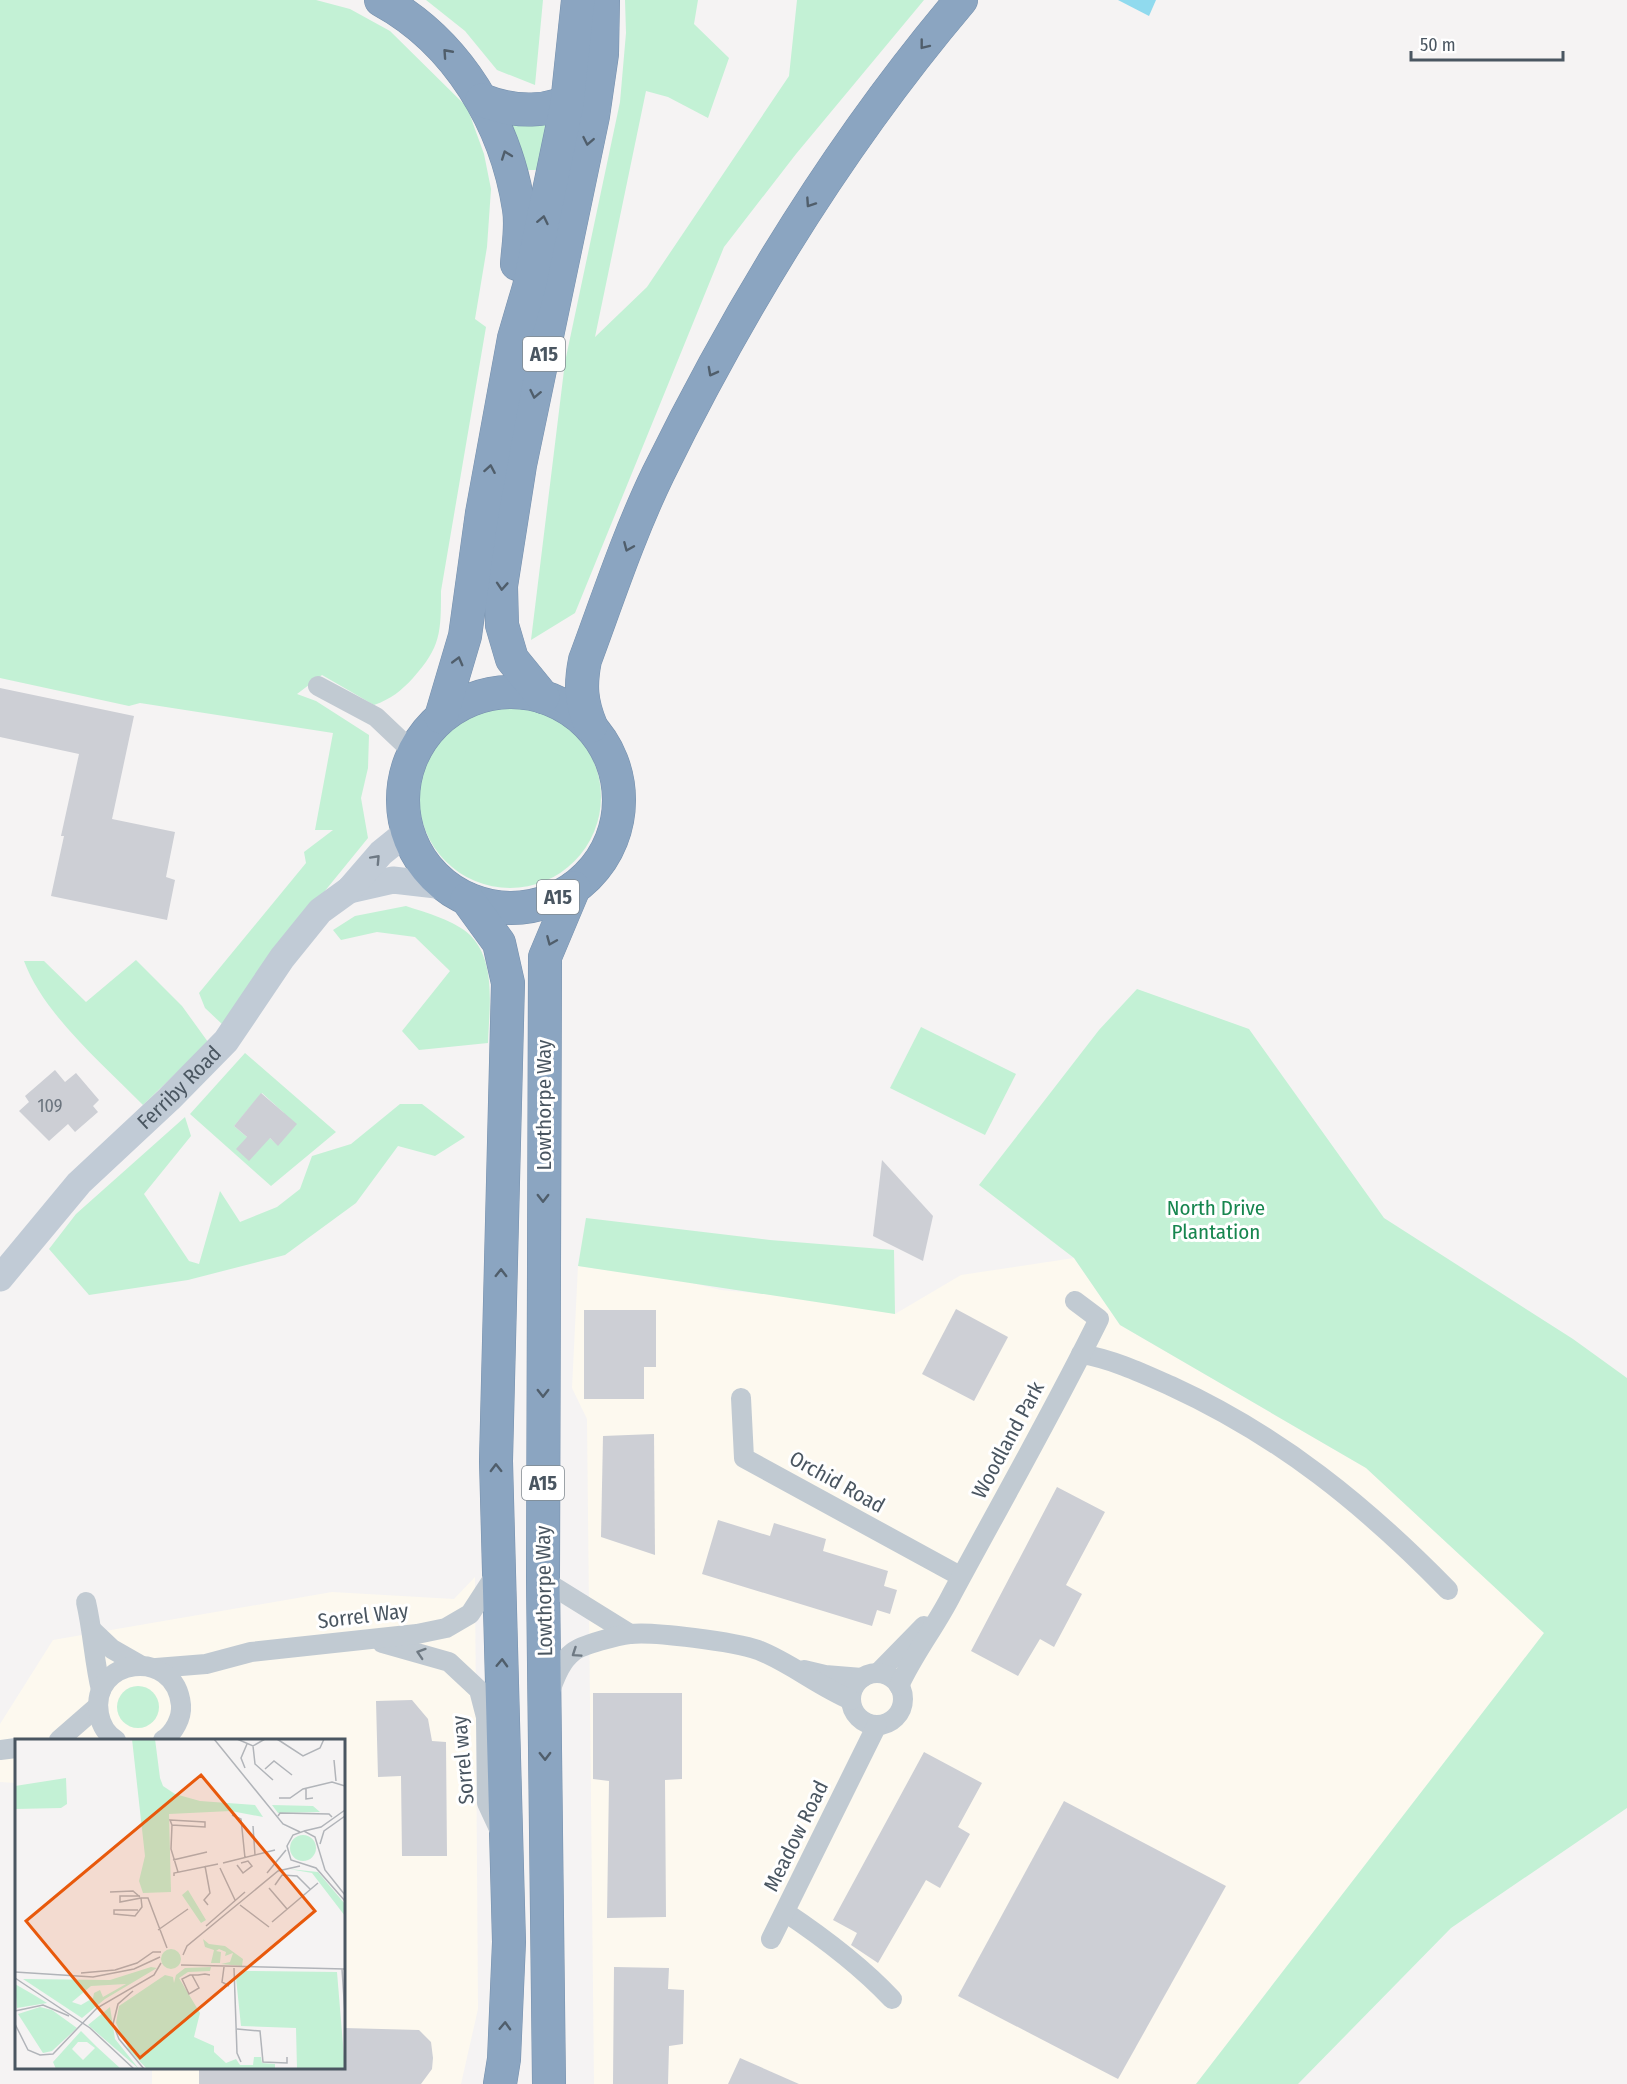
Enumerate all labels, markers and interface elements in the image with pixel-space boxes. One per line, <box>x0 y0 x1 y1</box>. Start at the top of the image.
scale bar <box>1411 24 1562 62</box>
text: 50 m <box>1420 34 1456 56</box>
one-way arrow <box>920 38 931 49</box>
one-way arrow <box>443 50 454 60</box>
one-way arrow <box>582 136 595 146</box>
one-way arrow <box>500 150 513 161</box>
one-way arrow <box>806 196 817 207</box>
one-way arrow <box>535 215 548 225</box>
road number: A15 <box>523 337 565 371</box>
one-way arrow <box>708 365 719 376</box>
one-way arrow <box>530 389 543 399</box>
one-way arrow <box>483 464 496 474</box>
one-way arrow <box>623 541 635 552</box>
one-way arrow <box>496 581 509 590</box>
one-way arrow <box>451 656 463 667</box>
one-way arrow <box>369 855 380 866</box>
road number: A15 <box>537 880 579 914</box>
one-way arrow <box>546 935 558 946</box>
street label: Lowthorpe Way <box>531 1039 557 1170</box>
street label: Ferriby Road <box>132 1041 227 1135</box>
house number: 109 <box>37 1095 63 1117</box>
one-way arrow <box>537 1194 550 1203</box>
park label: North Drive Plantation <box>1167 1195 1265 1245</box>
one-way arrow <box>494 1269 507 1278</box>
street label: Woodland Park <box>966 1377 1050 1503</box>
one-way arrow <box>537 1389 549 1398</box>
street label: Orchid Road <box>785 1445 889 1519</box>
one-way arrow <box>490 1464 503 1473</box>
road number: A15 <box>522 1466 564 1500</box>
street label: Lowthorpe Way <box>530 1525 558 1657</box>
street label: Sorrel Way <box>316 1597 410 1634</box>
one-way arrow <box>571 1646 582 1657</box>
one-way arrow <box>416 1648 427 1661</box>
one-way arrow <box>495 1659 508 1668</box>
street label: Sorrel way <box>446 1714 480 1806</box>
inset map <box>15 1739 345 2069</box>
one-way arrow <box>539 1752 551 1761</box>
street label: Meadow Road <box>758 1776 834 1896</box>
one-way arrow <box>499 2021 512 2030</box>

